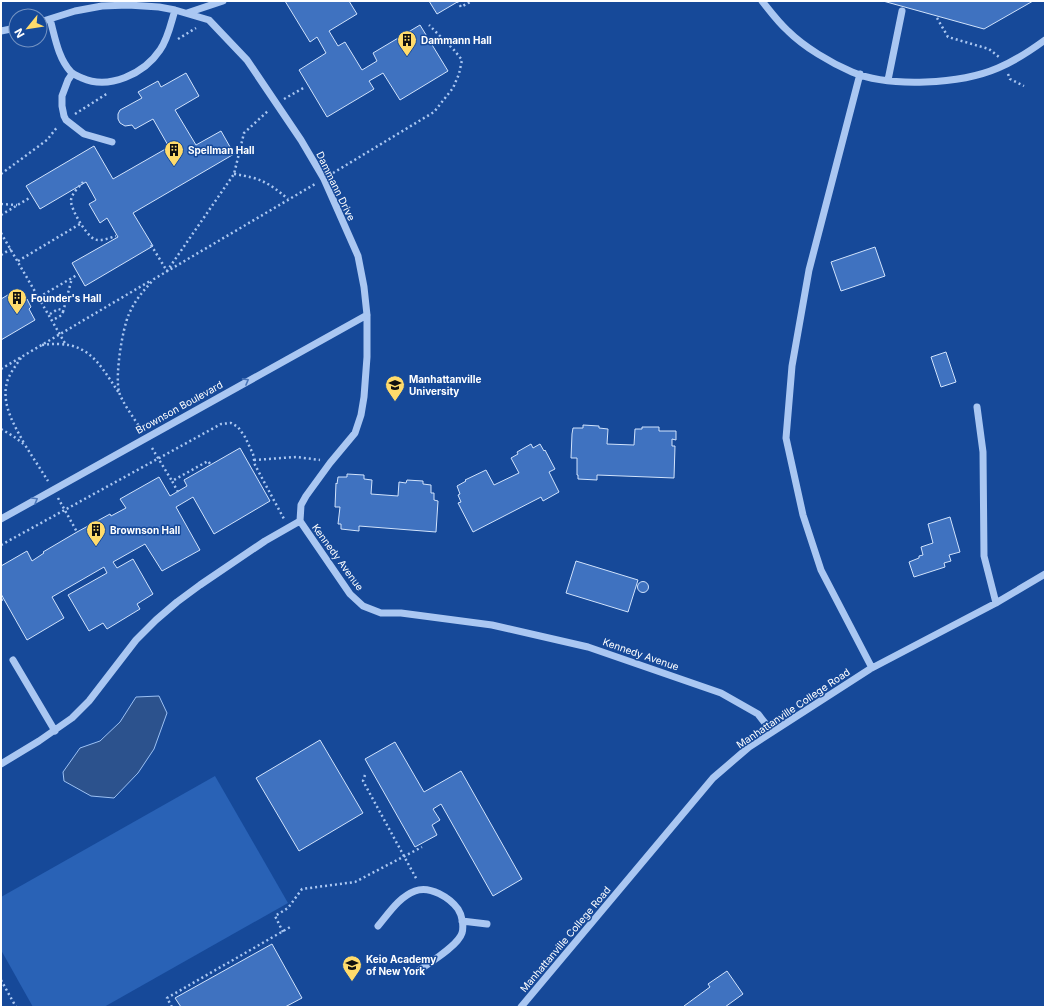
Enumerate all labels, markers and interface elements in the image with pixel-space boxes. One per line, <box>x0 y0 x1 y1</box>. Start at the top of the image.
north arrow <box>8 8 48 48</box>
text: N <box>11 26 27 40</box>
building icon: Dammann Hall <box>396 29 418 57</box>
place label: Dammann Hall <box>421 34 492 46</box>
building icon: Spellman Hall <box>163 139 185 167</box>
place label: Spellman Hall <box>188 144 255 156</box>
street label: Dammann Drive <box>314 149 358 223</box>
building icon: Founder's Hall <box>6 287 28 315</box>
place label: Founder's Hall <box>31 292 102 304</box>
place label: Manhattanville University <box>409 373 481 398</box>
school or university icon: Manhattanville University <box>384 374 406 402</box>
street label: Brownson Boulevard <box>133 378 225 436</box>
one-way arrow <box>242 379 249 386</box>
one-way arrow <box>31 497 38 504</box>
building icon: Brownson Hall <box>85 519 107 547</box>
street label: Kennedy Avenue <box>310 521 366 593</box>
place label: Brownson Hall <box>110 524 180 536</box>
street label: Kennedy Avenue <box>601 635 681 673</box>
street label: Manhattanville College Road <box>734 665 852 751</box>
street label: Manhattanville College Road <box>517 884 613 994</box>
place label: Keio Academy of New York <box>366 953 436 977</box>
school or university icon: Keio Academy of New York <box>341 954 363 982</box>

